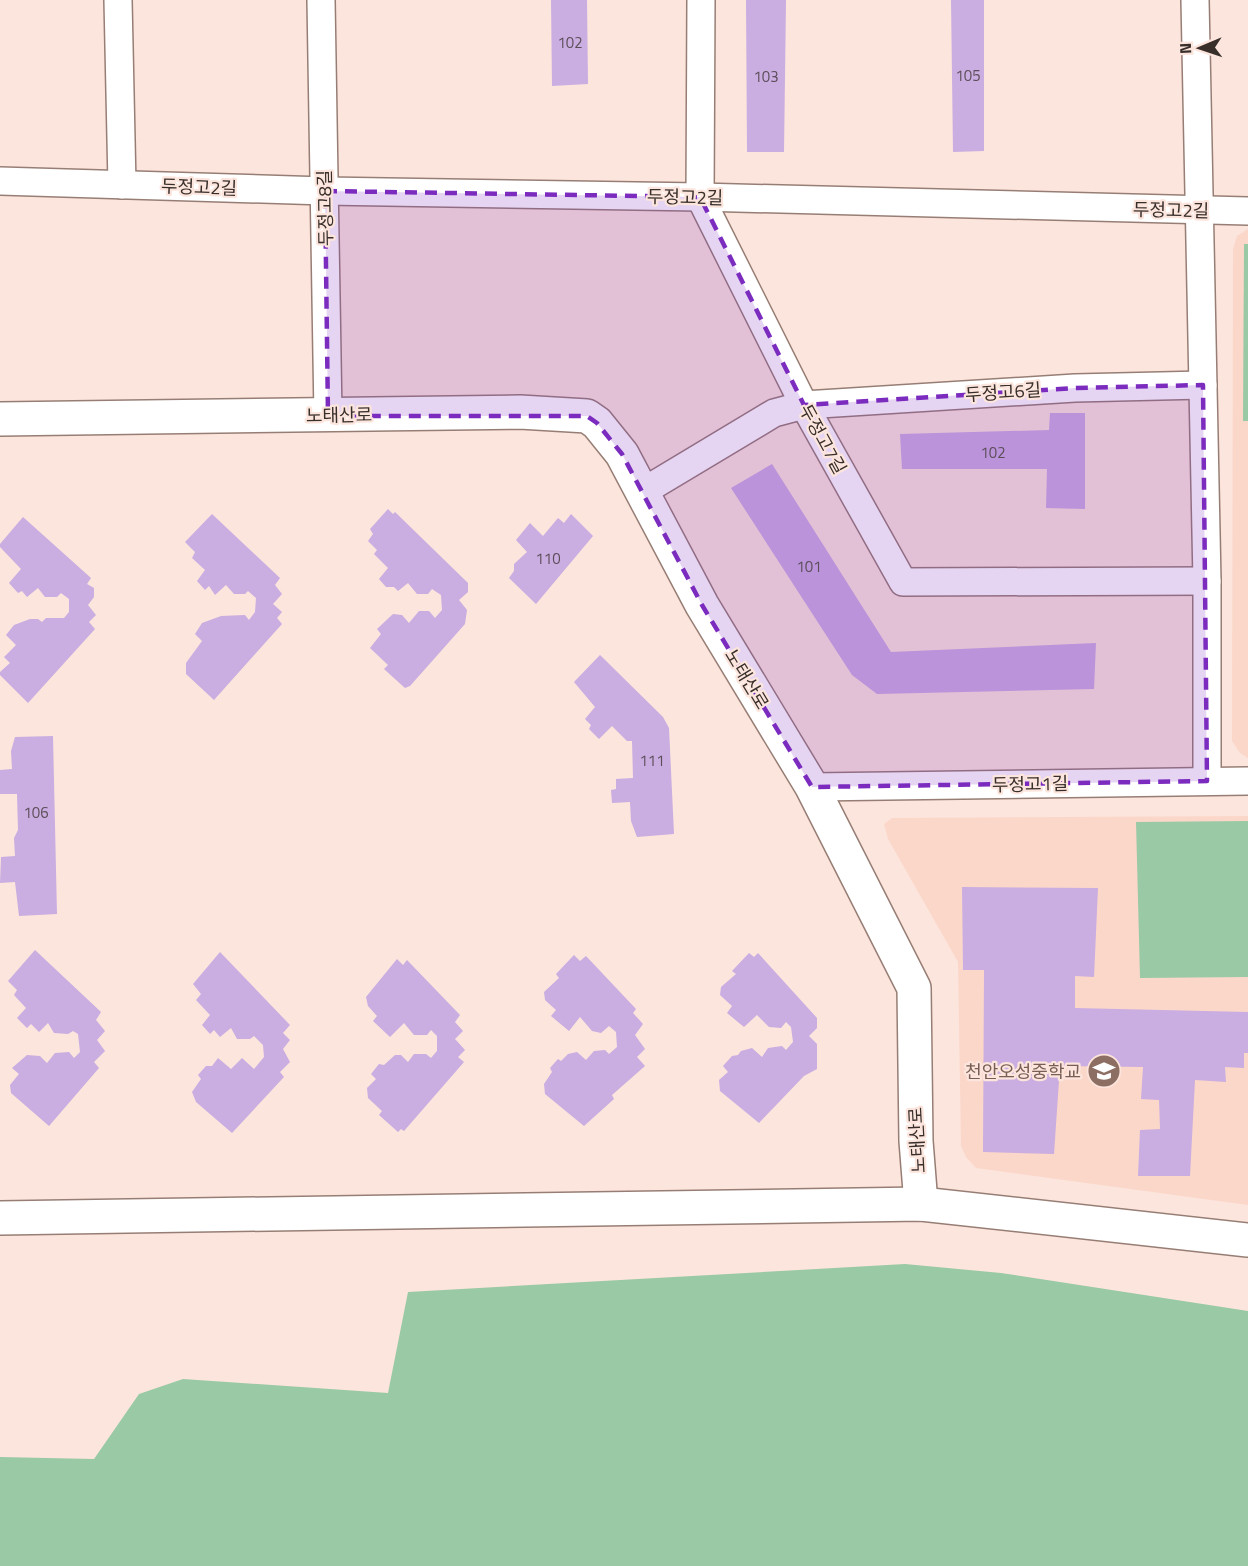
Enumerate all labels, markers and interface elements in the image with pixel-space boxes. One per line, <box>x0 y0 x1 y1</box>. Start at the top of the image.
north arrow <box>1170 18 1230 78</box>
house number: 102 <box>557 31 583 54</box>
text: N <box>1173 43 1197 54</box>
house number: 105 <box>955 64 981 87</box>
house number: 103 <box>753 65 779 88</box>
street label: 두정고8길 <box>311 170 339 246</box>
street label: 두정고2길 <box>160 172 238 202</box>
street label: 두정고2길 <box>647 183 723 211</box>
street label: 두정고2길 <box>1133 196 1209 224</box>
street label: 두정고6길 <box>964 376 1042 408</box>
street label: 두정고7길 <box>793 399 853 479</box>
street label: 노태산로 <box>306 401 372 429</box>
house number: 102 <box>980 441 1006 464</box>
house number: 110 <box>535 547 561 570</box>
house number: 101 <box>796 555 822 578</box>
street label: 노태산로 <box>718 644 776 714</box>
house number: 111 <box>639 749 665 772</box>
street label: 두정고1길 <box>992 770 1068 798</box>
house number: 106 <box>23 801 49 824</box>
school or university icon: 천안오성중학교 <box>1086 1053 1122 1089</box>
place label: 천안오성중학교 <box>965 1058 1081 1085</box>
street label: 노태산로 <box>902 1106 932 1174</box>

